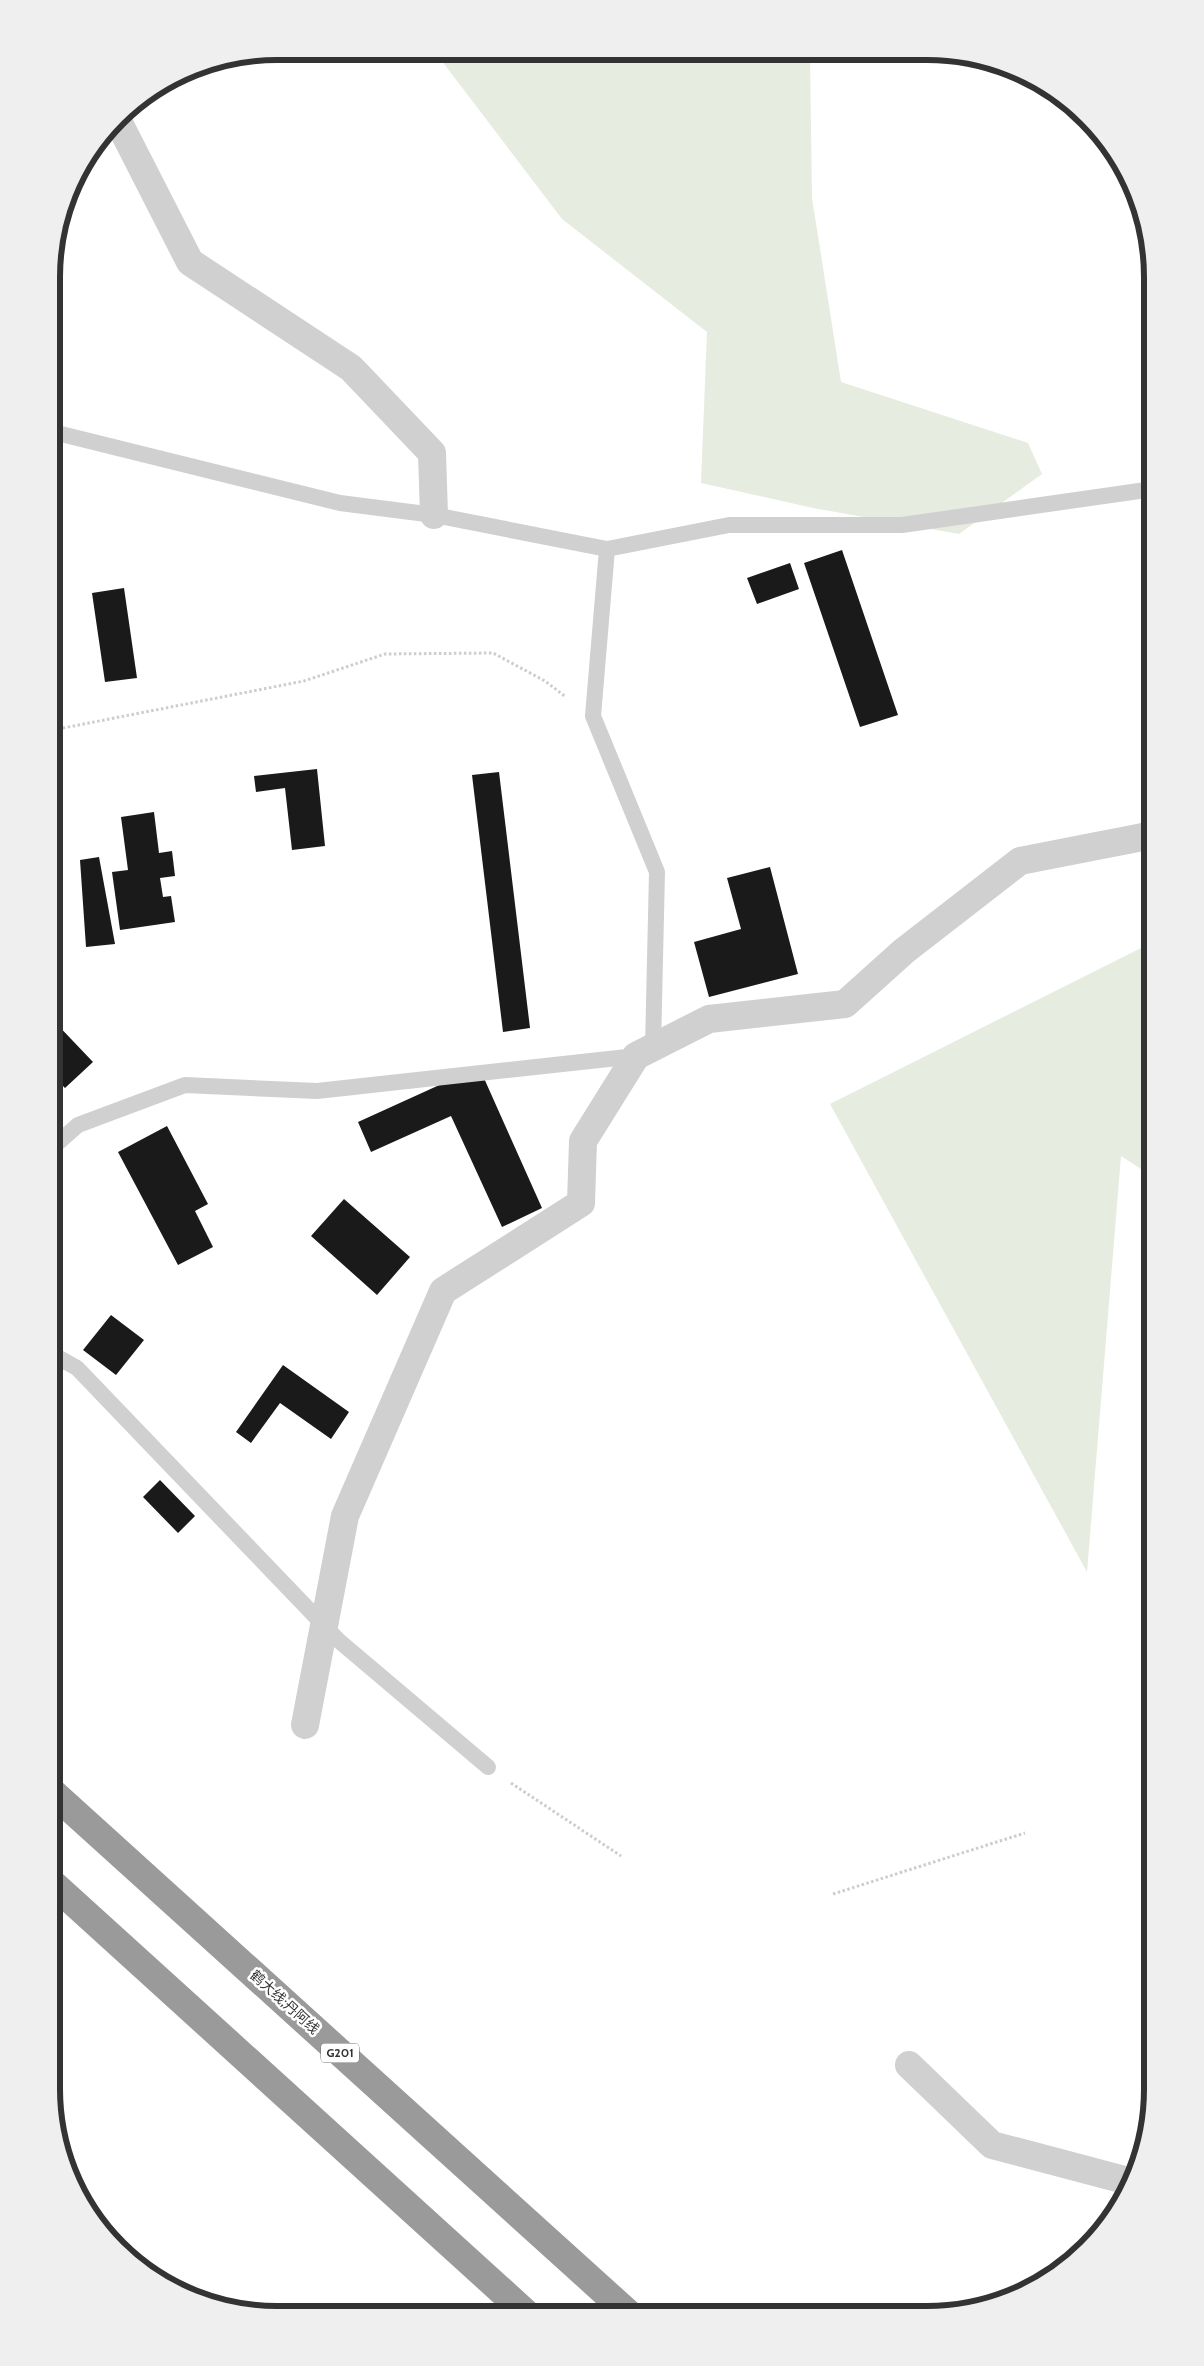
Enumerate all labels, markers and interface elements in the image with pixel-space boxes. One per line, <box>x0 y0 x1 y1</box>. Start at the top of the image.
street label: 鹤大线;丹阿线 <box>247 1966 323 2038</box>
road number: G201 <box>321 2044 359 2062</box>

